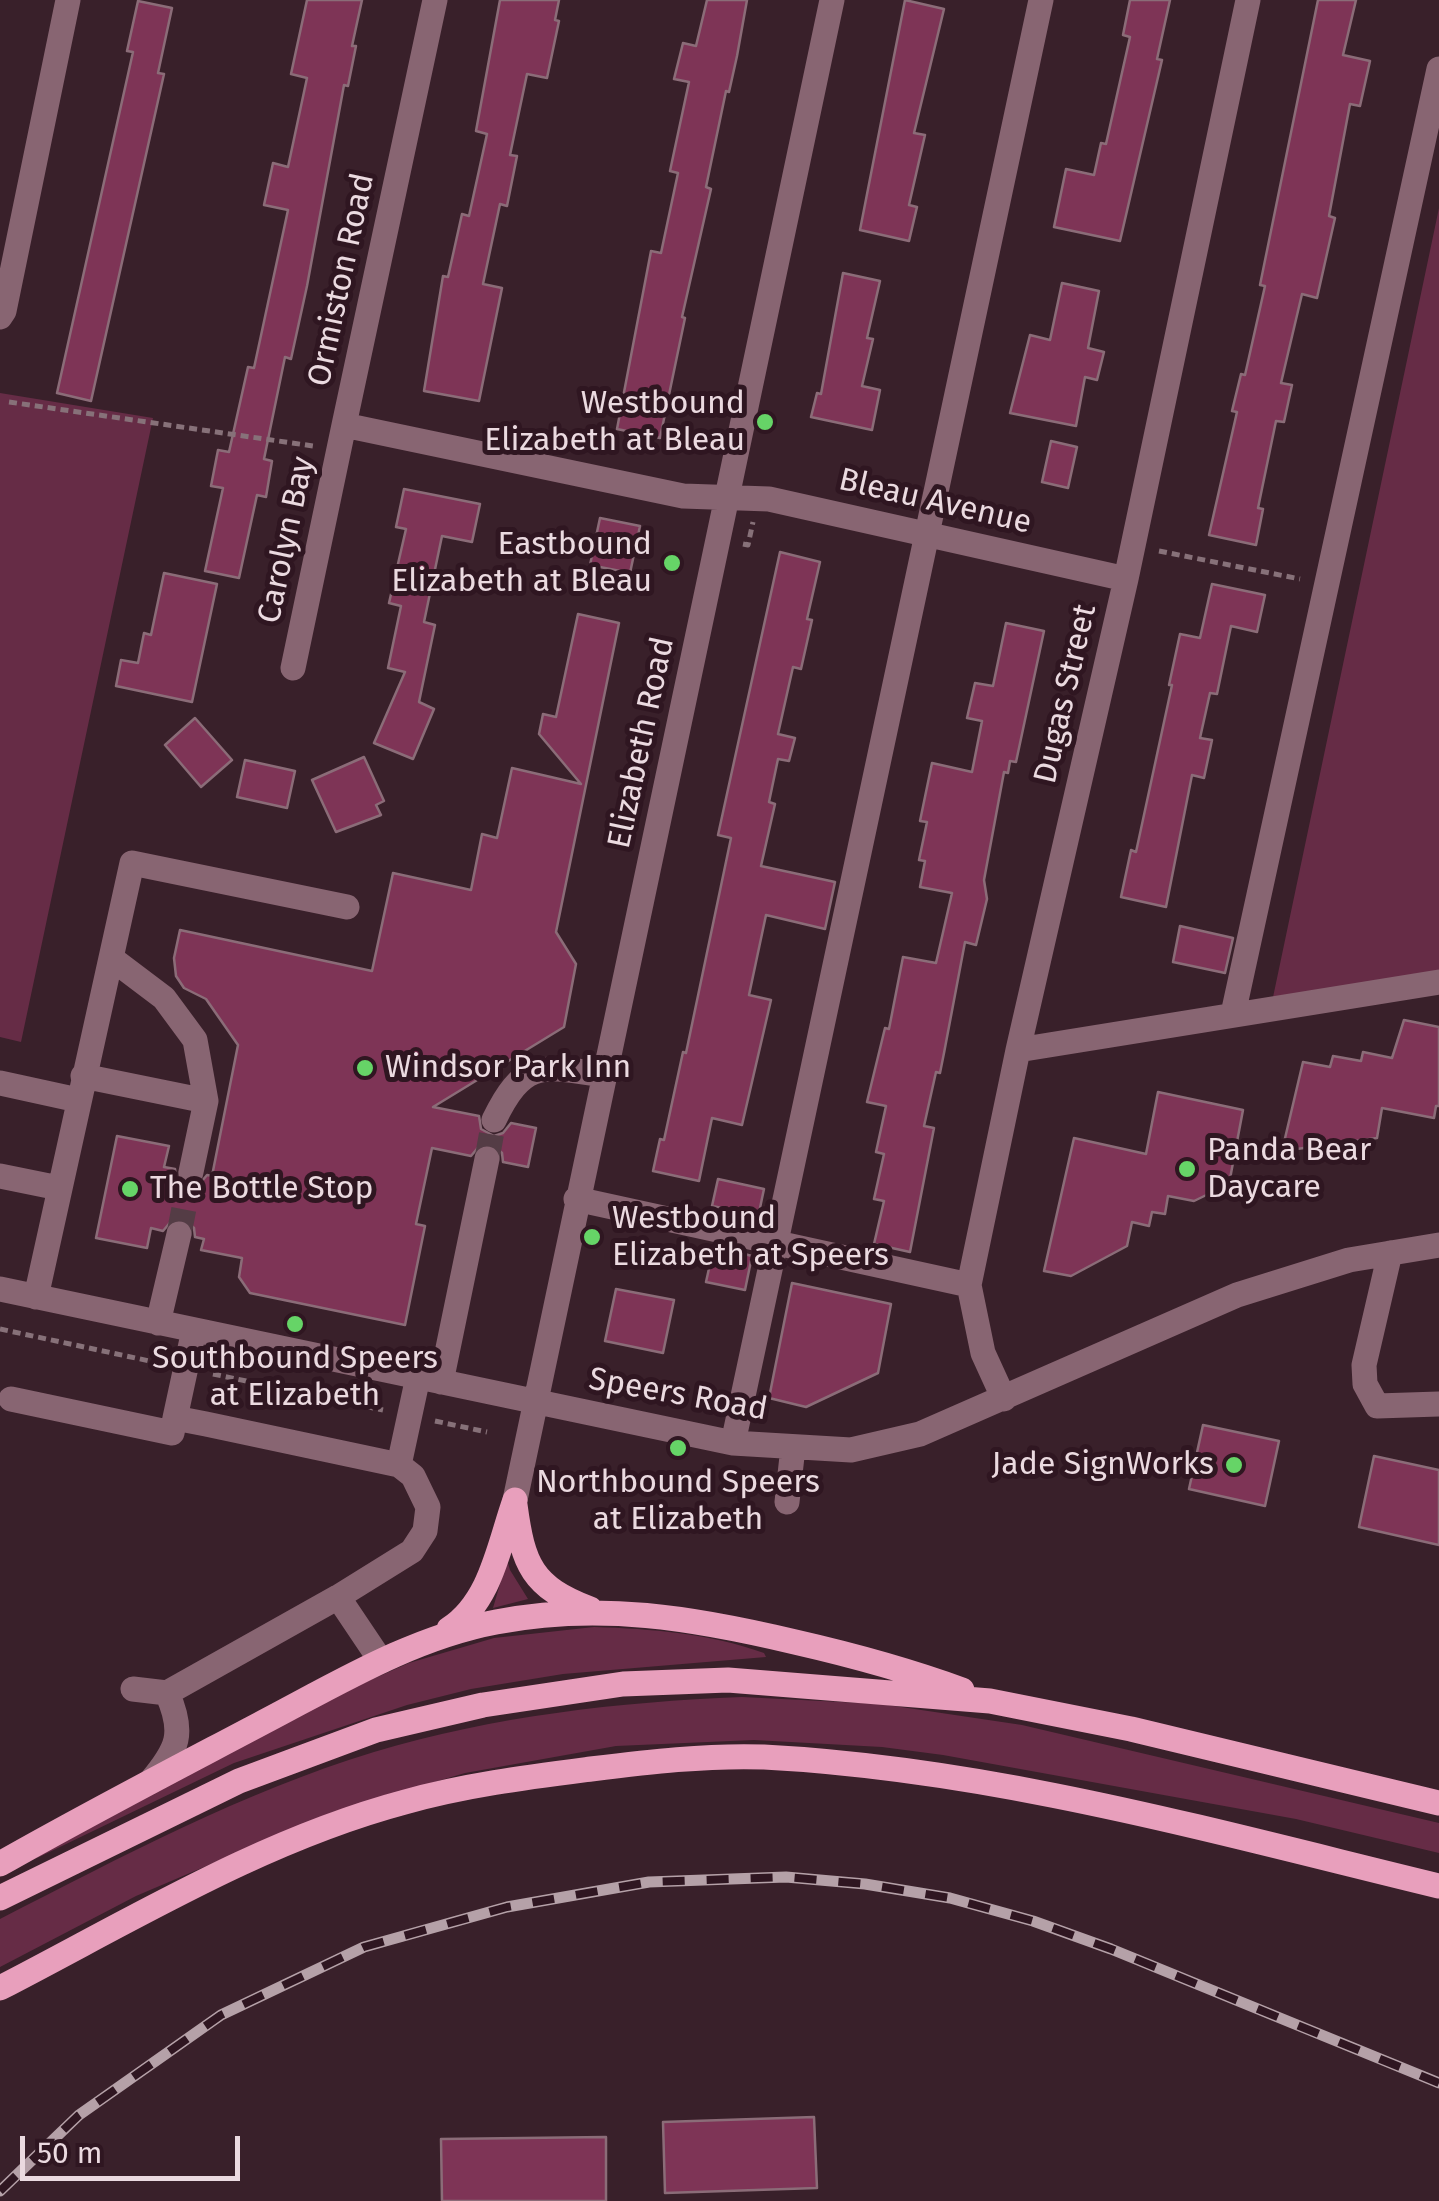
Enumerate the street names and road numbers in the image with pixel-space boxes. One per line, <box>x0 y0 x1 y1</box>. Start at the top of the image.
street label: Ormiston Road <box>301 170 383 390</box>
street label: Carolyn Bay <box>251 453 323 627</box>
street label: Bleau Avenue <box>835 461 1035 543</box>
street label: Dugas Street <box>1027 601 1105 787</box>
street label: Elizabeth Road <box>601 634 683 852</box>
street label: Speers Road <box>586 1360 770 1430</box>

